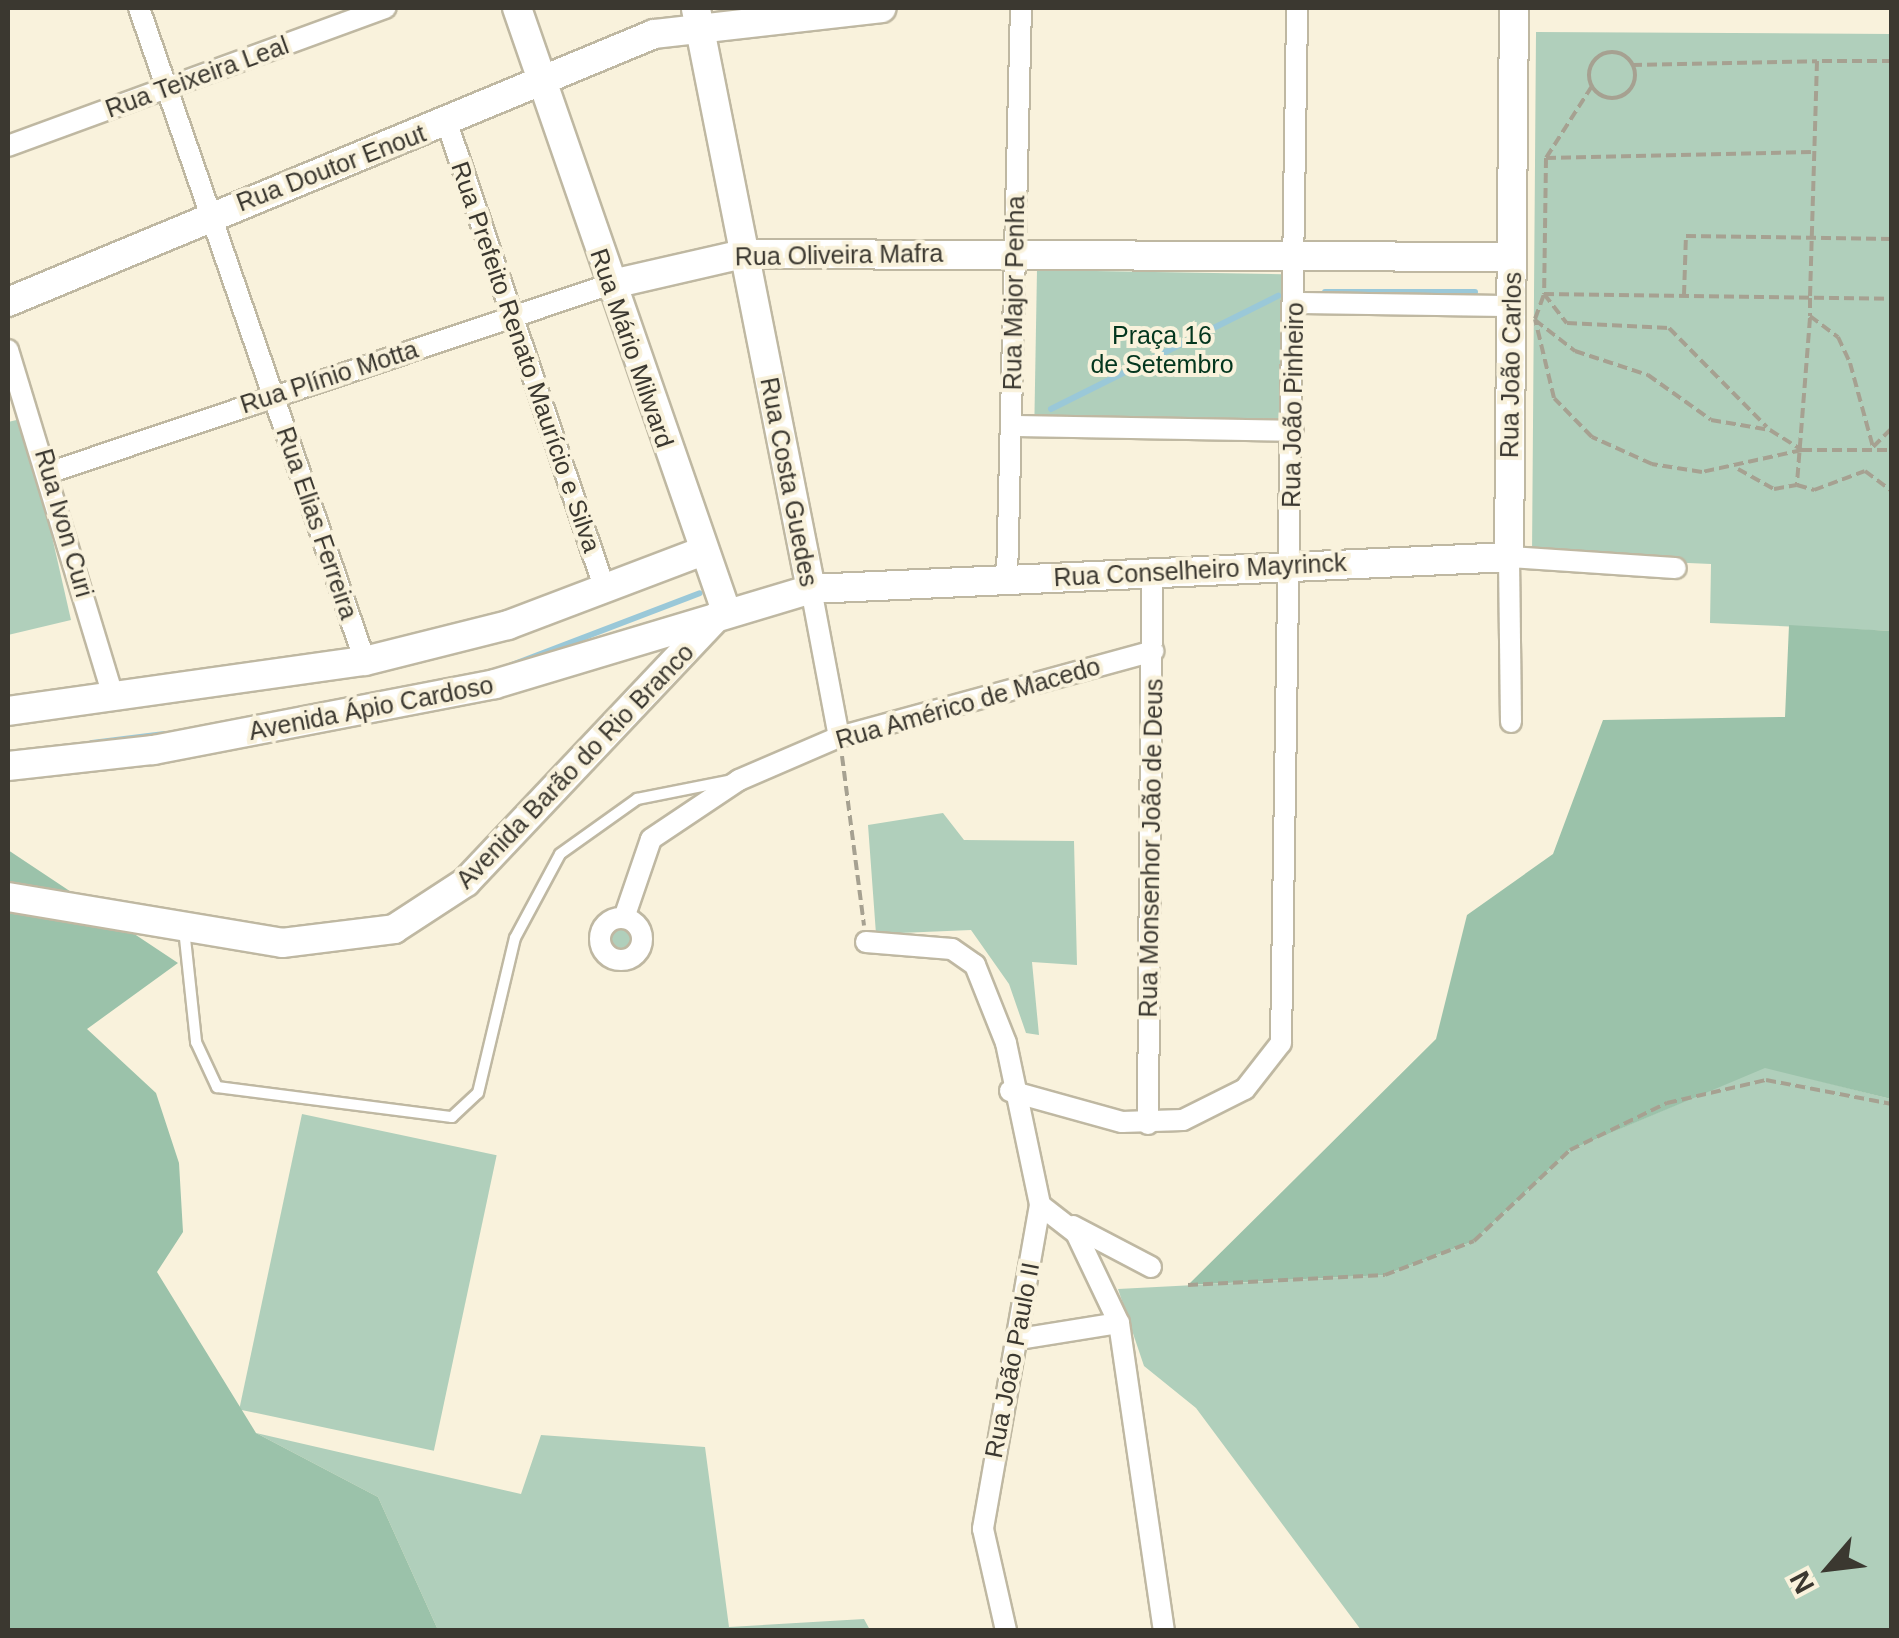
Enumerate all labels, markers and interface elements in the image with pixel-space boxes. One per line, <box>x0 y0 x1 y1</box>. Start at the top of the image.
street label: Rua Teixeira Leal <box>101 30 293 124</box>
street label: Rua Doutor Enout <box>232 118 430 218</box>
street label: Rua Prefeito Renato Maurício e Silva <box>445 158 607 556</box>
street label: Rua Major Penha <box>997 195 1031 391</box>
street label: Rua Oliveira Mafra <box>735 238 943 272</box>
street label: Rua Mário Milward <box>584 245 680 451</box>
street label: Rua João Carlos <box>1494 272 1528 458</box>
street label: Rua João Pinheiro <box>1276 302 1310 508</box>
park label: Praça 16 de Setembro <box>1090 321 1234 380</box>
street label: Rua Plínio Motta <box>236 334 422 420</box>
street label: Rua Costa Guedes <box>754 375 824 589</box>
street label: Rua Elias Ferreira <box>270 423 364 623</box>
street label: Rua Ivon Curi <box>29 445 99 601</box>
street label: Rua Conselheiro Mayrinck <box>1053 547 1347 593</box>
street label: Avenida Barão do Rio Branco <box>450 637 700 895</box>
street label: Rua Américo de Macedo <box>832 651 1104 755</box>
street label: Avenida Ápio Cardoso <box>246 670 496 746</box>
street label: Rua Monsenhor João de Deus <box>1133 678 1169 1018</box>
street label: Rua João Paulo II <box>978 1260 1046 1460</box>
north arrow <box>1779 1518 1879 1618</box>
text: N <box>1784 1566 1821 1599</box>

